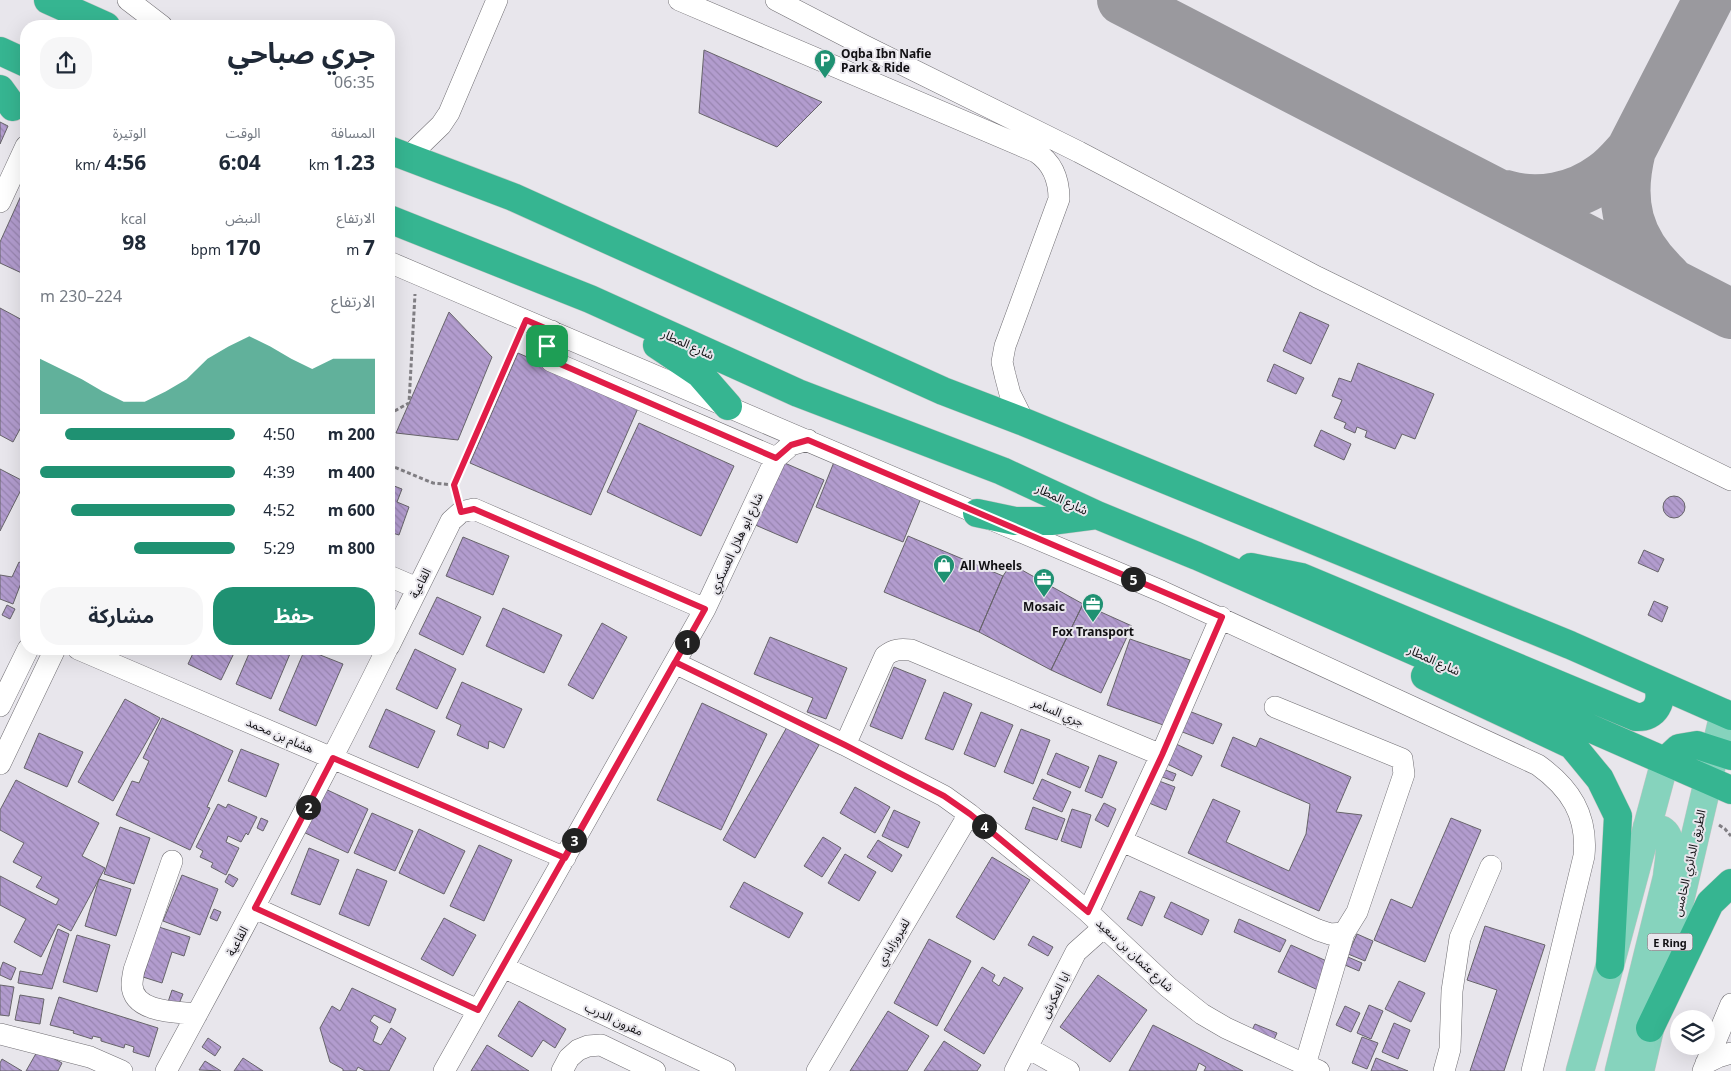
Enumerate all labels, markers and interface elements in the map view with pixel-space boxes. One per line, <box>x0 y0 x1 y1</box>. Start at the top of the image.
text: جري صباحي <box>228 33 375 71</box>
button: share <box>40 37 92 89</box>
place label: Oqba Ibn Nafie Park & Ride <box>841 45 931 76</box>
parking icon: Oqba Ibn Nafie Park & Ride <box>813 48 837 79</box>
text: 06:35 <box>334 71 375 93</box>
text: الوتيرة <box>113 123 146 142</box>
text: الوقت <box>226 123 261 142</box>
text: المسافة <box>331 123 375 142</box>
text: 4:56 <box>104 148 146 176</box>
text: 6:04 <box>219 148 261 176</box>
text: 1.23 <box>333 148 375 176</box>
text: /km <box>75 155 104 174</box>
text: km <box>309 155 333 174</box>
text: النبض <box>225 208 261 227</box>
text: الارتفاع <box>337 208 375 227</box>
text: kcal <box>121 209 146 228</box>
text: 98 <box>122 228 146 256</box>
text: 170 <box>225 233 261 261</box>
text: 7 <box>363 233 375 261</box>
text: bpm <box>191 240 225 259</box>
text: m <box>346 240 363 259</box>
text: 224–230 m <box>40 285 122 307</box>
text: الارتفاع <box>331 290 375 312</box>
street label: شارع المطار <box>658 324 717 364</box>
pin <box>526 325 568 367</box>
icon: arrive <box>533 332 561 360</box>
text: 4:50 <box>263 423 295 445</box>
text: 200 m <box>328 423 375 445</box>
text: 4:39 <box>263 461 295 483</box>
text: 400 m <box>328 461 375 483</box>
street label: شارع المطار <box>1032 479 1091 519</box>
street label: شارع ابو هلال العسكري <box>705 490 768 597</box>
text: 4:52 <box>263 499 295 521</box>
text: 600 m <box>328 499 375 521</box>
text: 5:29 <box>263 537 295 559</box>
text: 800 m <box>328 537 375 559</box>
shop icon: All Wheels <box>932 553 956 584</box>
place label: All Wheels <box>960 557 1022 574</box>
street label: القاعية <box>405 565 435 601</box>
pin: 5 <box>1120 566 1146 592</box>
office icon: Mosaic <box>1032 567 1056 598</box>
text: 5 <box>1129 570 1138 589</box>
button: مشاركة <box>40 587 203 645</box>
button: حفظ <box>213 587 375 645</box>
office icon: Fox Transport <box>1081 592 1105 623</box>
place label: Mosaic <box>1023 598 1065 615</box>
place label: Fox Transport <box>1052 623 1134 640</box>
pin: 1 <box>674 630 700 654</box>
text: 1 <box>683 633 692 652</box>
street label: شارع المطار <box>1404 640 1463 680</box>
street label: جري السامر <box>1028 693 1087 732</box>
street label: هشام بن محمد <box>243 713 317 758</box>
pin: 2 <box>296 794 320 820</box>
text: 2 <box>304 798 313 817</box>
street label: الطريق الدائري الخامس <box>1668 808 1711 919</box>
pin: 4 <box>972 814 996 838</box>
text: 4 <box>980 817 989 836</box>
pin: 3 <box>562 828 586 852</box>
text: 3 <box>570 831 579 850</box>
street label: لفيروزابادي <box>872 915 915 970</box>
street label: شارع عثمان بن سعيد <box>1092 915 1178 996</box>
street label: القاعية <box>222 923 252 959</box>
road number: E Ring <box>1648 934 1692 950</box>
street label: ابا العكرش <box>1036 969 1074 1021</box>
street label: مقرون الدرب <box>582 998 646 1040</box>
map controls <box>1670 1010 1715 1055</box>
button: layers <box>1670 1010 1715 1055</box>

